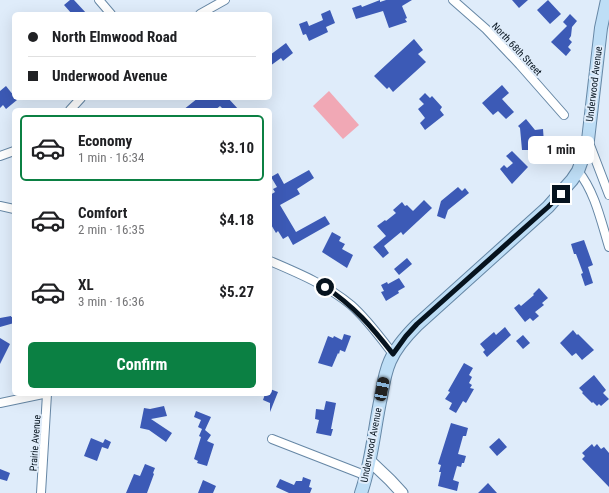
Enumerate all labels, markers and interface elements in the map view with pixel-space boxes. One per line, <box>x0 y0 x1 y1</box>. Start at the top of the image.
street label: North 68th Street <box>490 20 544 78</box>
text: North Elmwood Road <box>52 28 177 46</box>
street label: Underwood Avenue <box>584 45 604 122</box>
text: Underwood Avenue <box>52 67 167 85</box>
icon: car <box>30 130 66 166</box>
text: Economy <box>78 132 132 150</box>
callout: 1 min <box>528 136 594 164</box>
text: $3.10 <box>219 139 254 157</box>
text: 1 min <box>547 142 575 157</box>
text: 1 min · 16:34 <box>78 150 144 165</box>
route end <box>552 185 570 203</box>
icon: car <box>30 202 66 238</box>
text: Comfort <box>78 204 127 222</box>
text: $4.18 <box>219 211 254 229</box>
text: 2 min · 16:35 <box>78 222 144 237</box>
icon: car <box>30 274 66 310</box>
text: XL <box>78 276 94 294</box>
route start <box>316 278 334 296</box>
text: $5.27 <box>219 283 254 301</box>
text: 3 min · 16:36 <box>78 294 144 309</box>
button: Confirm <box>28 342 256 388</box>
car <box>374 376 390 402</box>
street label: Underwood Avenue <box>358 406 384 483</box>
street label: Prairie Avenue <box>28 414 42 472</box>

